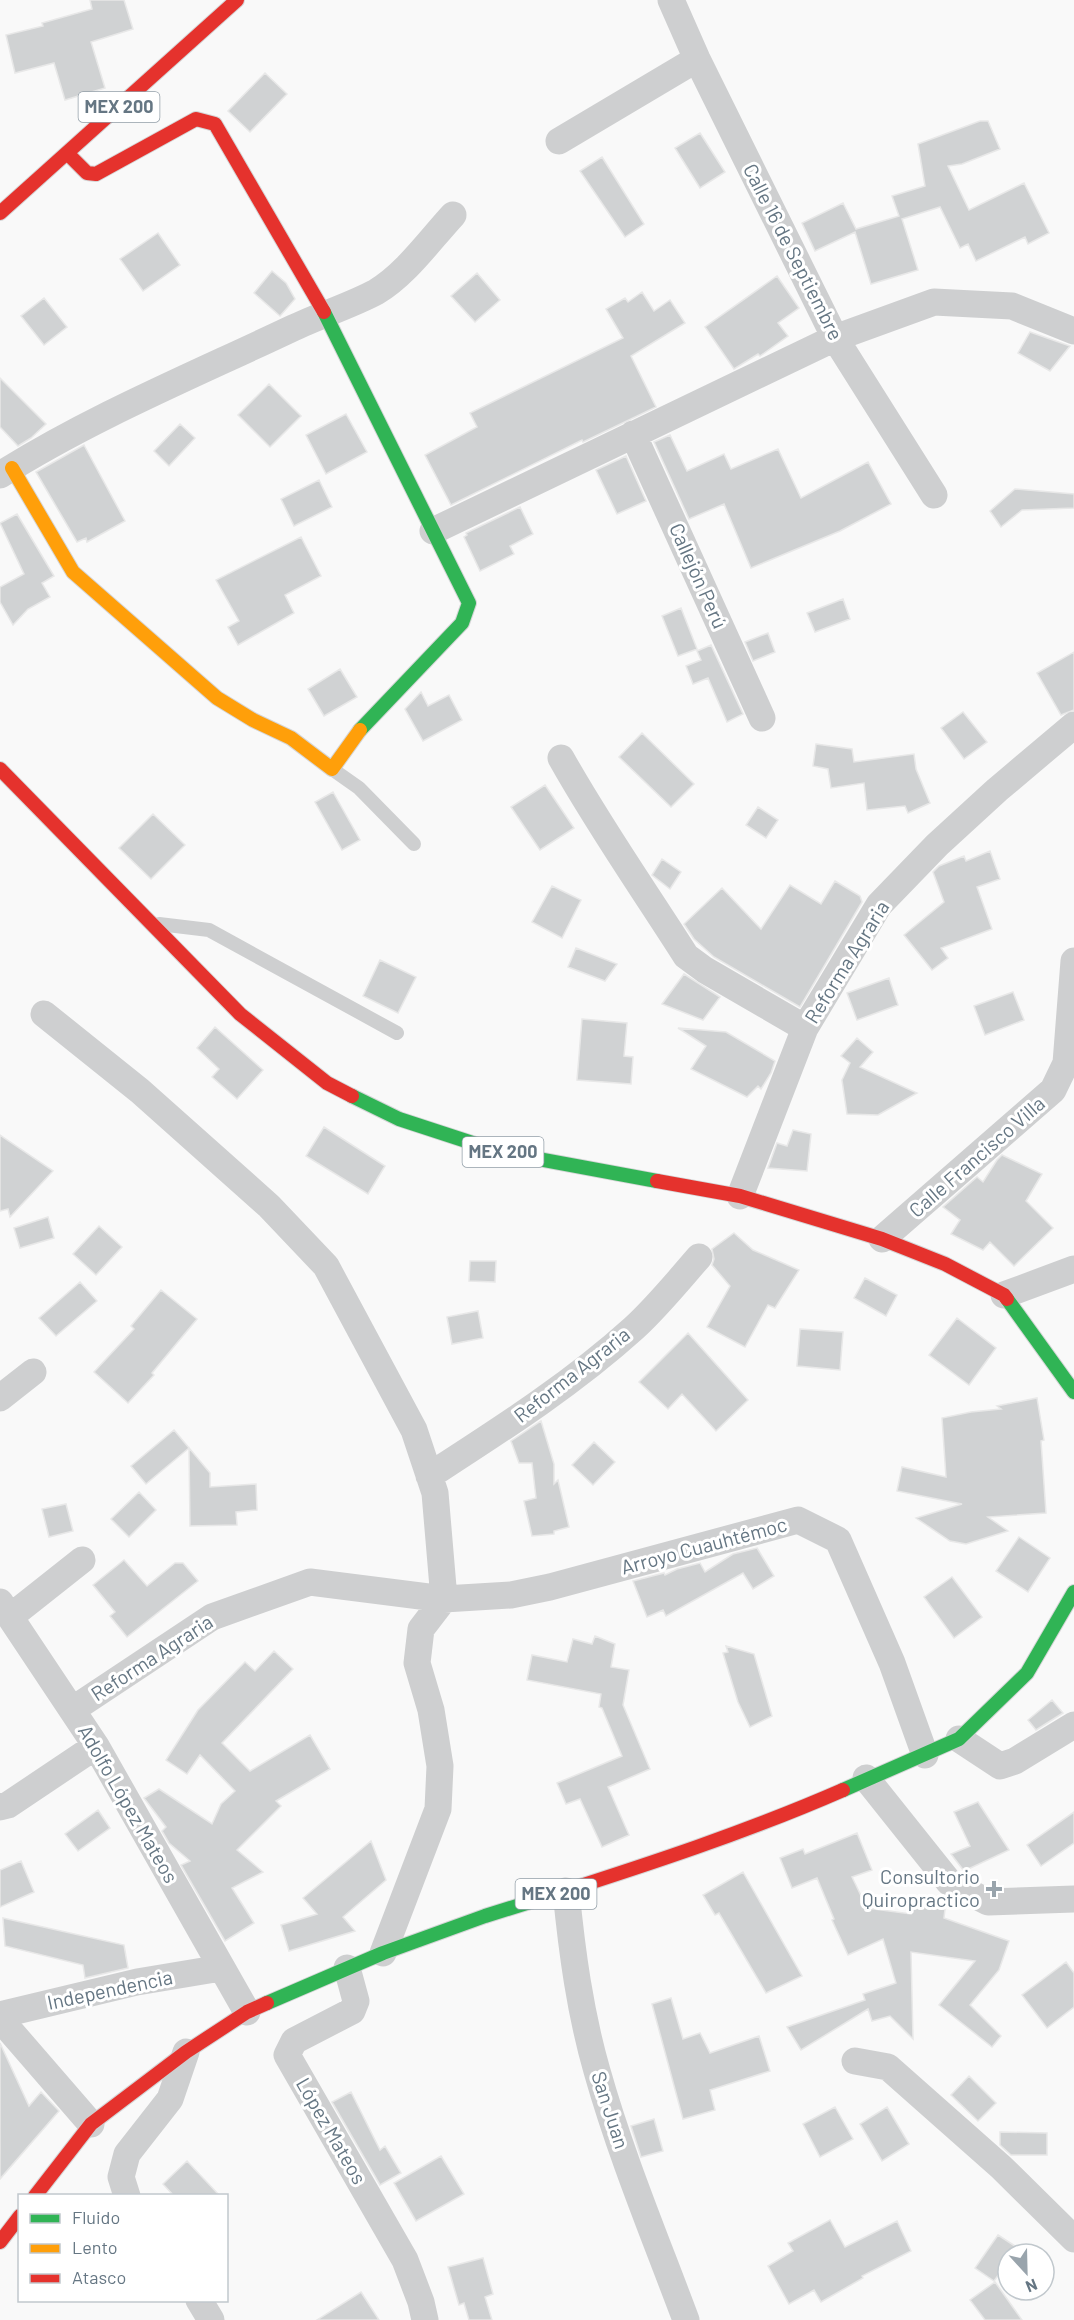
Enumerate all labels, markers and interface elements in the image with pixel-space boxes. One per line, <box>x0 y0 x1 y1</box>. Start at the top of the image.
road number: MEX 200 <box>78 92 160 122</box>
street label: Calle 16 de Septiembre <box>739 159 849 344</box>
street label: Callejón Perú <box>665 519 733 632</box>
street label: Reforma Agraria <box>799 896 894 1027</box>
street label: Calle Francisco Villa <box>904 1091 1049 1222</box>
road number: MEX 200 <box>462 1137 544 1167</box>
street label: Reforma Agraria <box>509 1322 634 1427</box>
street label: Arroyo Cuauhtémoc <box>618 1511 789 1579</box>
street label: Reforma Agraria <box>86 1609 217 1705</box>
street label: Adolfo López Mateos <box>74 1720 184 1887</box>
place label: Consultorio Quiropractico <box>862 1864 980 1911</box>
road number: MEX 200 <box>516 1879 596 1909</box>
marker: Consultorio Quiropractico <box>985 1880 1003 1898</box>
street label: Independencia <box>45 1964 175 2014</box>
street label: San Juan <box>587 2068 635 2151</box>
street label: López Mateos <box>292 2073 372 2188</box>
legend <box>18 2194 228 2302</box>
text: Fluido <box>72 2206 120 2228</box>
text: Lento <box>72 2236 118 2258</box>
north arrow <box>996 2242 1056 2302</box>
text: Atasco <box>72 2266 126 2288</box>
text: N <box>1023 2276 1040 2297</box>

